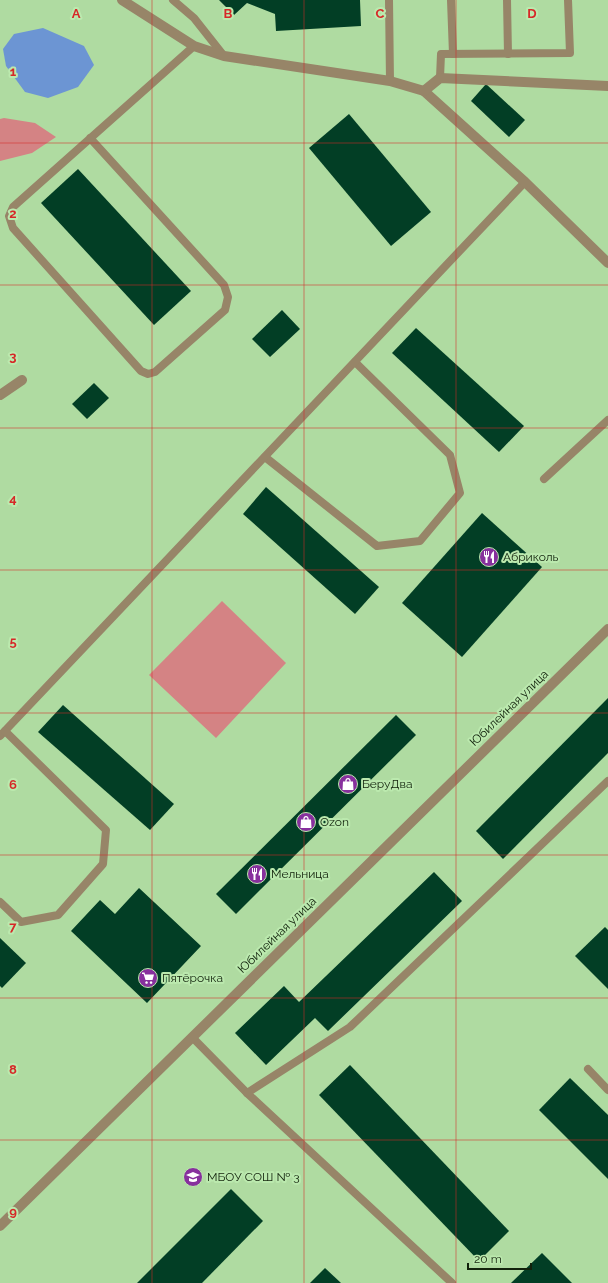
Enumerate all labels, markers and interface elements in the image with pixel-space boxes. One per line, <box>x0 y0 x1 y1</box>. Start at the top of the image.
text: A <box>72 6 81 21</box>
text: B <box>224 6 233 21</box>
text: C <box>376 6 385 21</box>
text: D <box>527 6 537 21</box>
text: 1 <box>10 64 17 79</box>
text: 2 <box>9 206 17 221</box>
text: 3 <box>9 349 17 364</box>
text: 4 <box>9 491 17 506</box>
restaurant icon: Абриколь <box>478 546 500 568</box>
place label: Абриколь <box>503 550 559 564</box>
text: 5 <box>9 634 17 649</box>
street label: Юбилейная улица <box>467 667 551 749</box>
shop icon: БеруДва <box>337 773 359 795</box>
text: 6 <box>9 777 17 792</box>
place label: БеруДва <box>362 777 413 791</box>
shop icon: Ozon <box>295 811 317 833</box>
place label: Ozon <box>320 815 349 829</box>
restaurant icon: Мельница <box>246 863 268 885</box>
place label: Мельница <box>271 867 329 881</box>
street label: Юбилейная улица <box>235 894 319 976</box>
text: 7 <box>9 919 17 934</box>
supermarket icon: Пятёрочка <box>137 967 159 989</box>
place label: Пятёрочка <box>162 971 223 985</box>
text: 8 <box>9 1062 17 1077</box>
school or university icon: МБОУ СОШ № 3 <box>182 1166 204 1188</box>
place label: МБОУ СОШ № 3 <box>207 1170 300 1184</box>
text: 9 <box>9 1204 17 1219</box>
scale bar <box>468 1245 531 1271</box>
text: 20 m <box>474 1252 502 1266</box>

